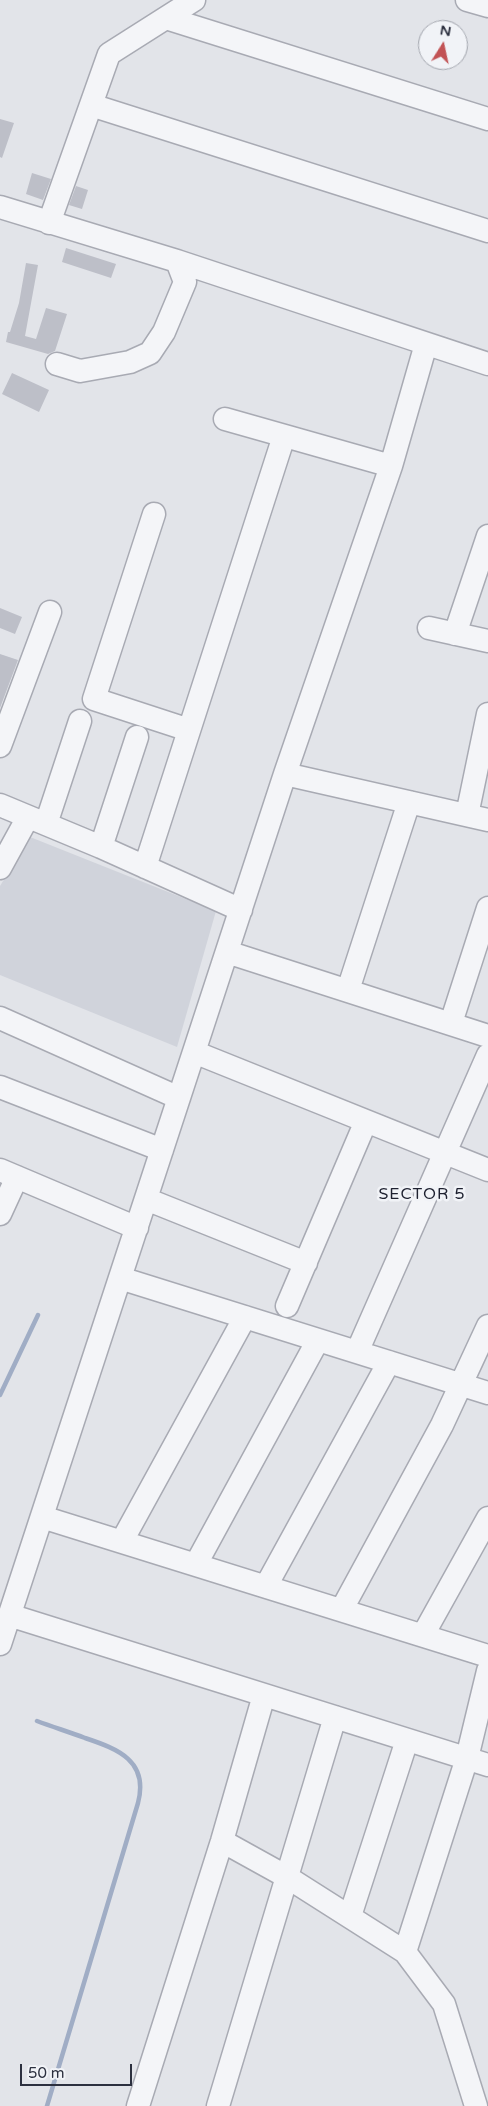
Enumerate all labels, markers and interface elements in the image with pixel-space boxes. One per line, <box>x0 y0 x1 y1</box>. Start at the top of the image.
north arrow <box>418 20 468 70</box>
text: N <box>439 21 453 40</box>
district label: SECTOR 5 <box>377 1185 467 1205</box>
scale bar <box>22 2054 135 2086</box>
text: 50 m <box>28 2064 65 2082</box>

